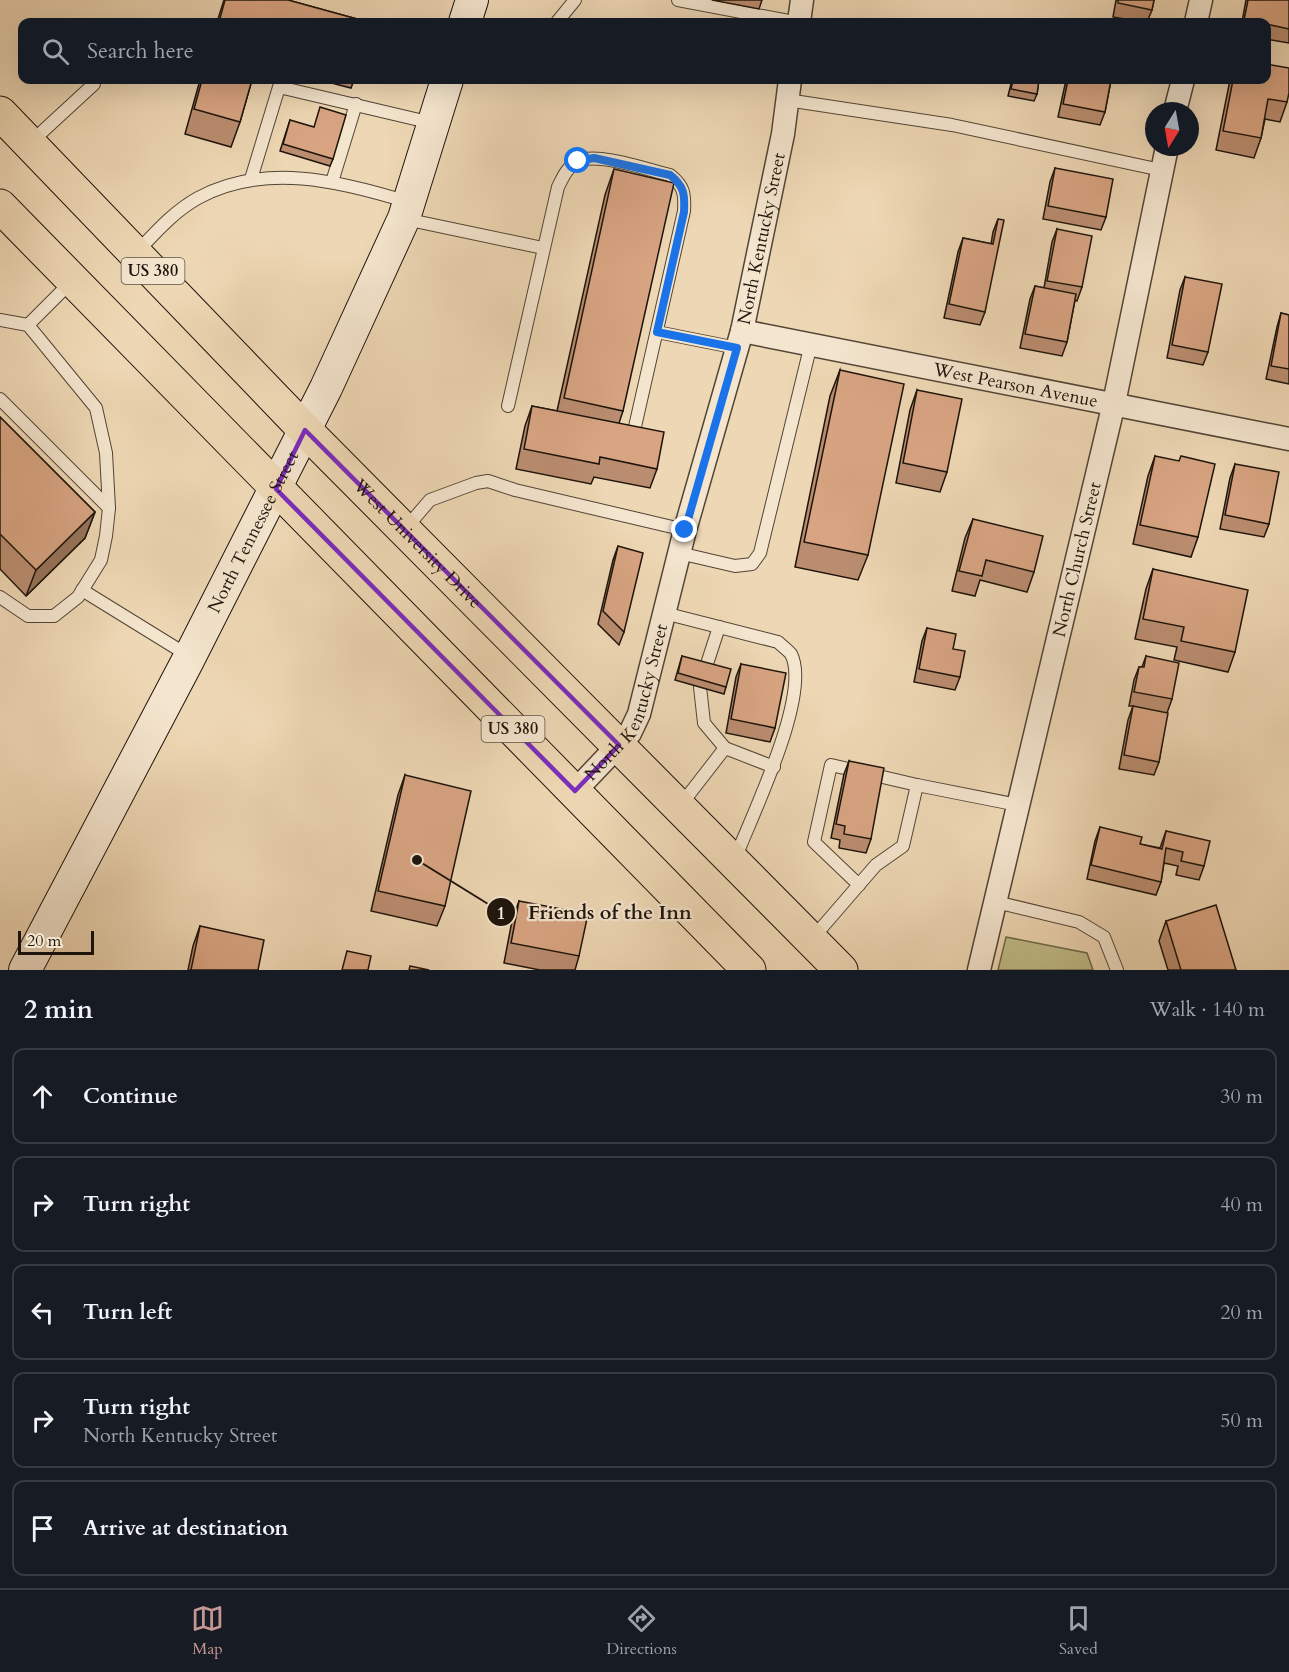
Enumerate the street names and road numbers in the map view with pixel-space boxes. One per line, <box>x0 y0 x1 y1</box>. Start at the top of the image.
street label: North Kentucky Street <box>731 150 791 327</box>
road number: US 380 <box>122 258 184 284</box>
street label: West Pearson Avenue <box>930 356 1100 413</box>
street label: North Tennessee Street <box>201 446 305 617</box>
street label: West University Drive <box>347 473 488 614</box>
street label: North Church Street <box>1046 479 1107 639</box>
street label: North Kentucky Street <box>579 621 674 786</box>
road number: US 380 <box>482 716 544 742</box>

